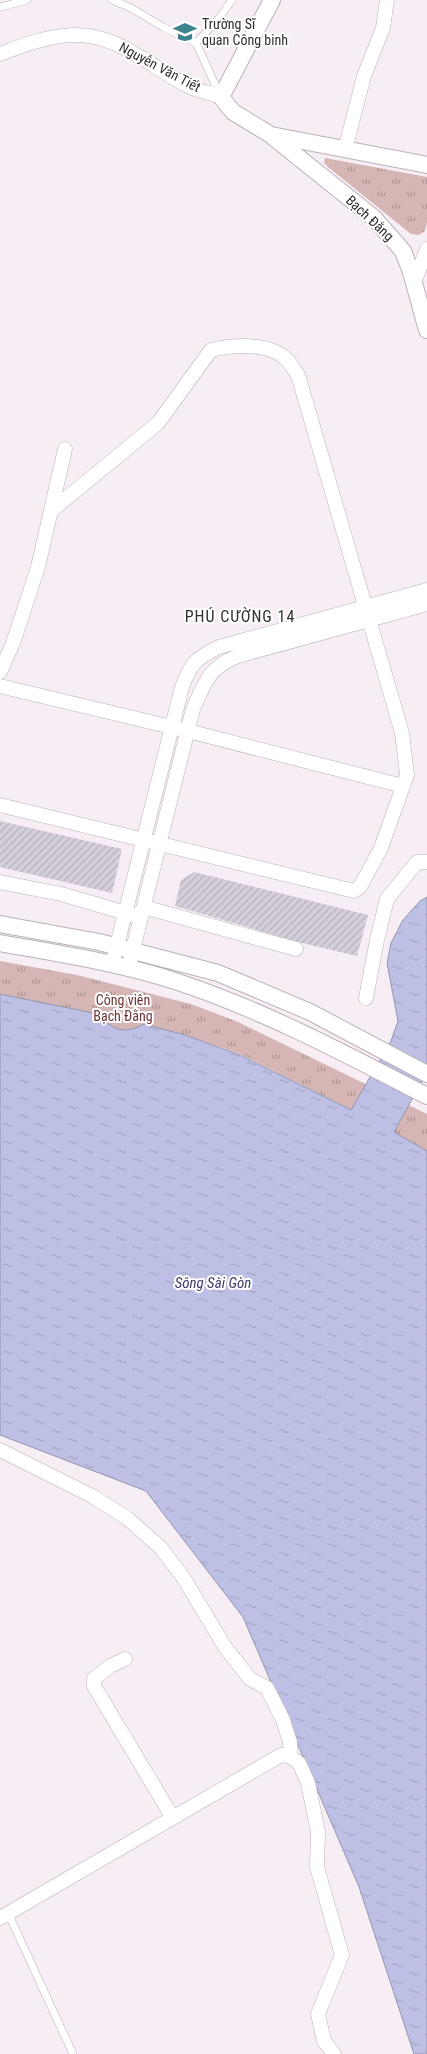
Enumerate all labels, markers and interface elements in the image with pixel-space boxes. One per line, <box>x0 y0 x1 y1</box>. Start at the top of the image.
place label: Trường Sĩ quan Công binh <box>202 16 288 48</box>
school or university icon: Trường Sĩ quan Công binh <box>172 19 198 45</box>
street label: Nguyễn Văn Tiết <box>117 39 203 95</box>
street label: Bạch Đằng <box>343 192 397 244</box>
district label: PHÚ CƯỜNG 14 <box>185 607 295 626</box>
park label: Công viên Bạch Đằng <box>93 992 153 1024</box>
water label: Sông Sài Gòn <box>175 1274 251 1292</box>

